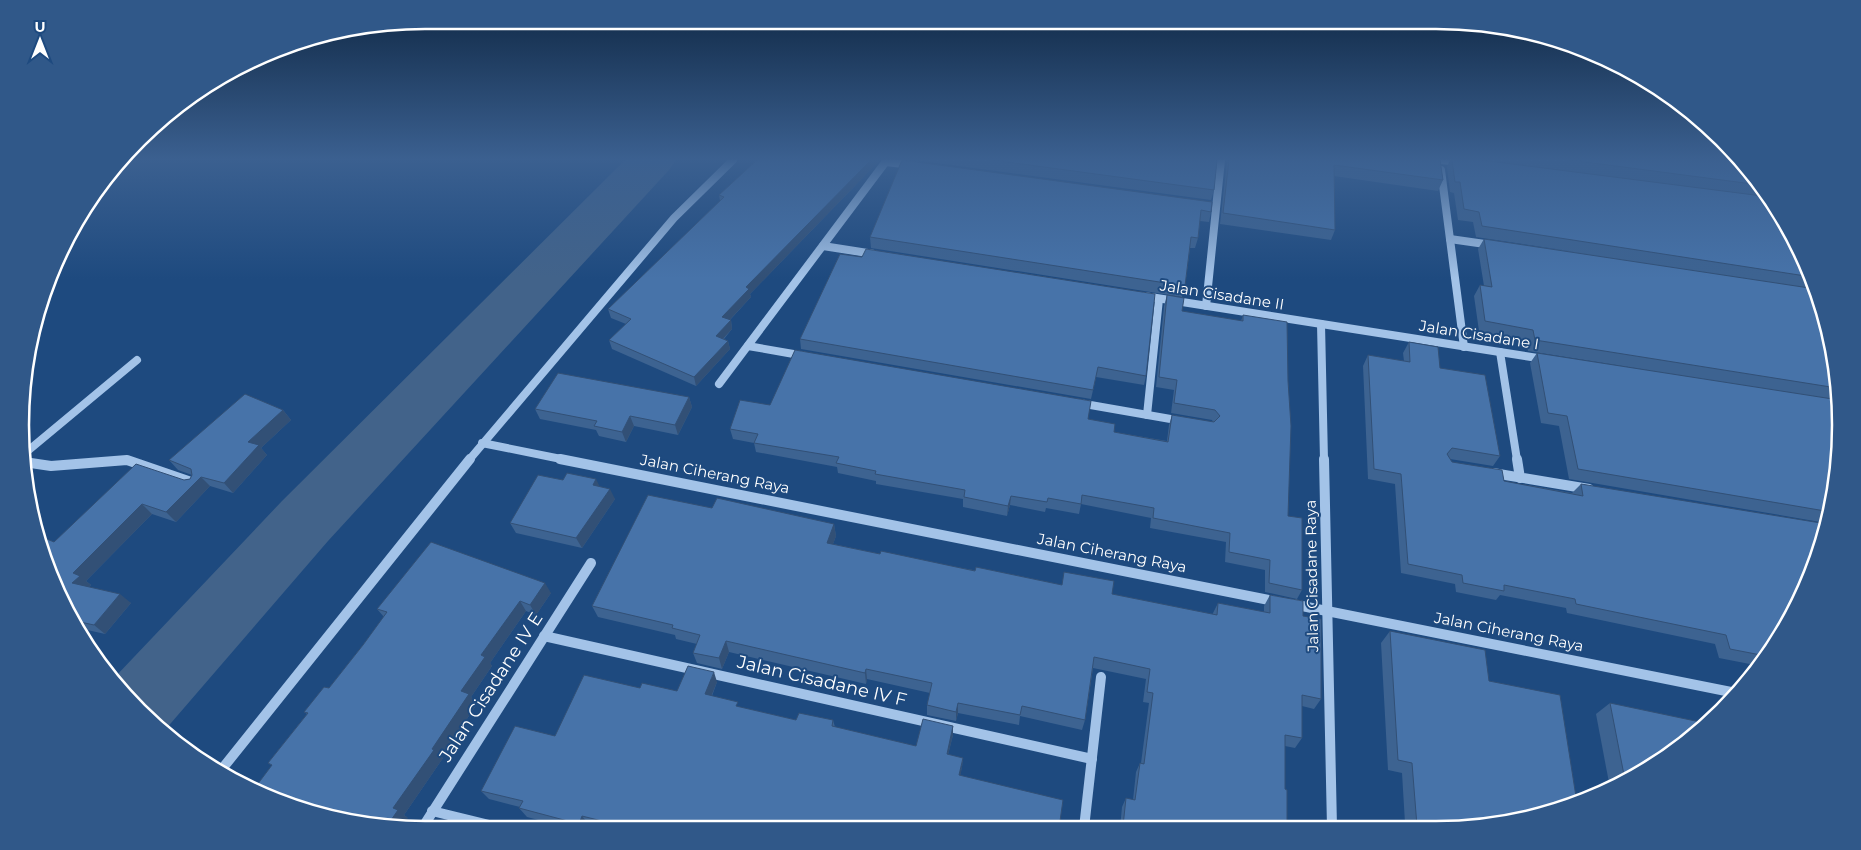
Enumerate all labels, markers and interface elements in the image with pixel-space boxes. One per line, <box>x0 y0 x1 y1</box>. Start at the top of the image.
north arrow <box>15 15 65 65</box>
text: U <box>34 18 46 36</box>
street label: Jalan Cisadane II <box>1158 275 1285 314</box>
street label: Jalan Cisadane I <box>1417 316 1540 353</box>
street label: Jalan Ciherang Raya <box>638 450 791 497</box>
street label: Jalan Cisadane Raya <box>1301 500 1322 653</box>
street label: Jalan Ciherang Raya <box>1035 529 1188 576</box>
street label: Jalan Cisadane IV E <box>434 608 548 767</box>
street label: Jalan Ciherang Raya <box>1432 608 1585 655</box>
street label: Jalan Cisadane IV F <box>734 651 909 711</box>

